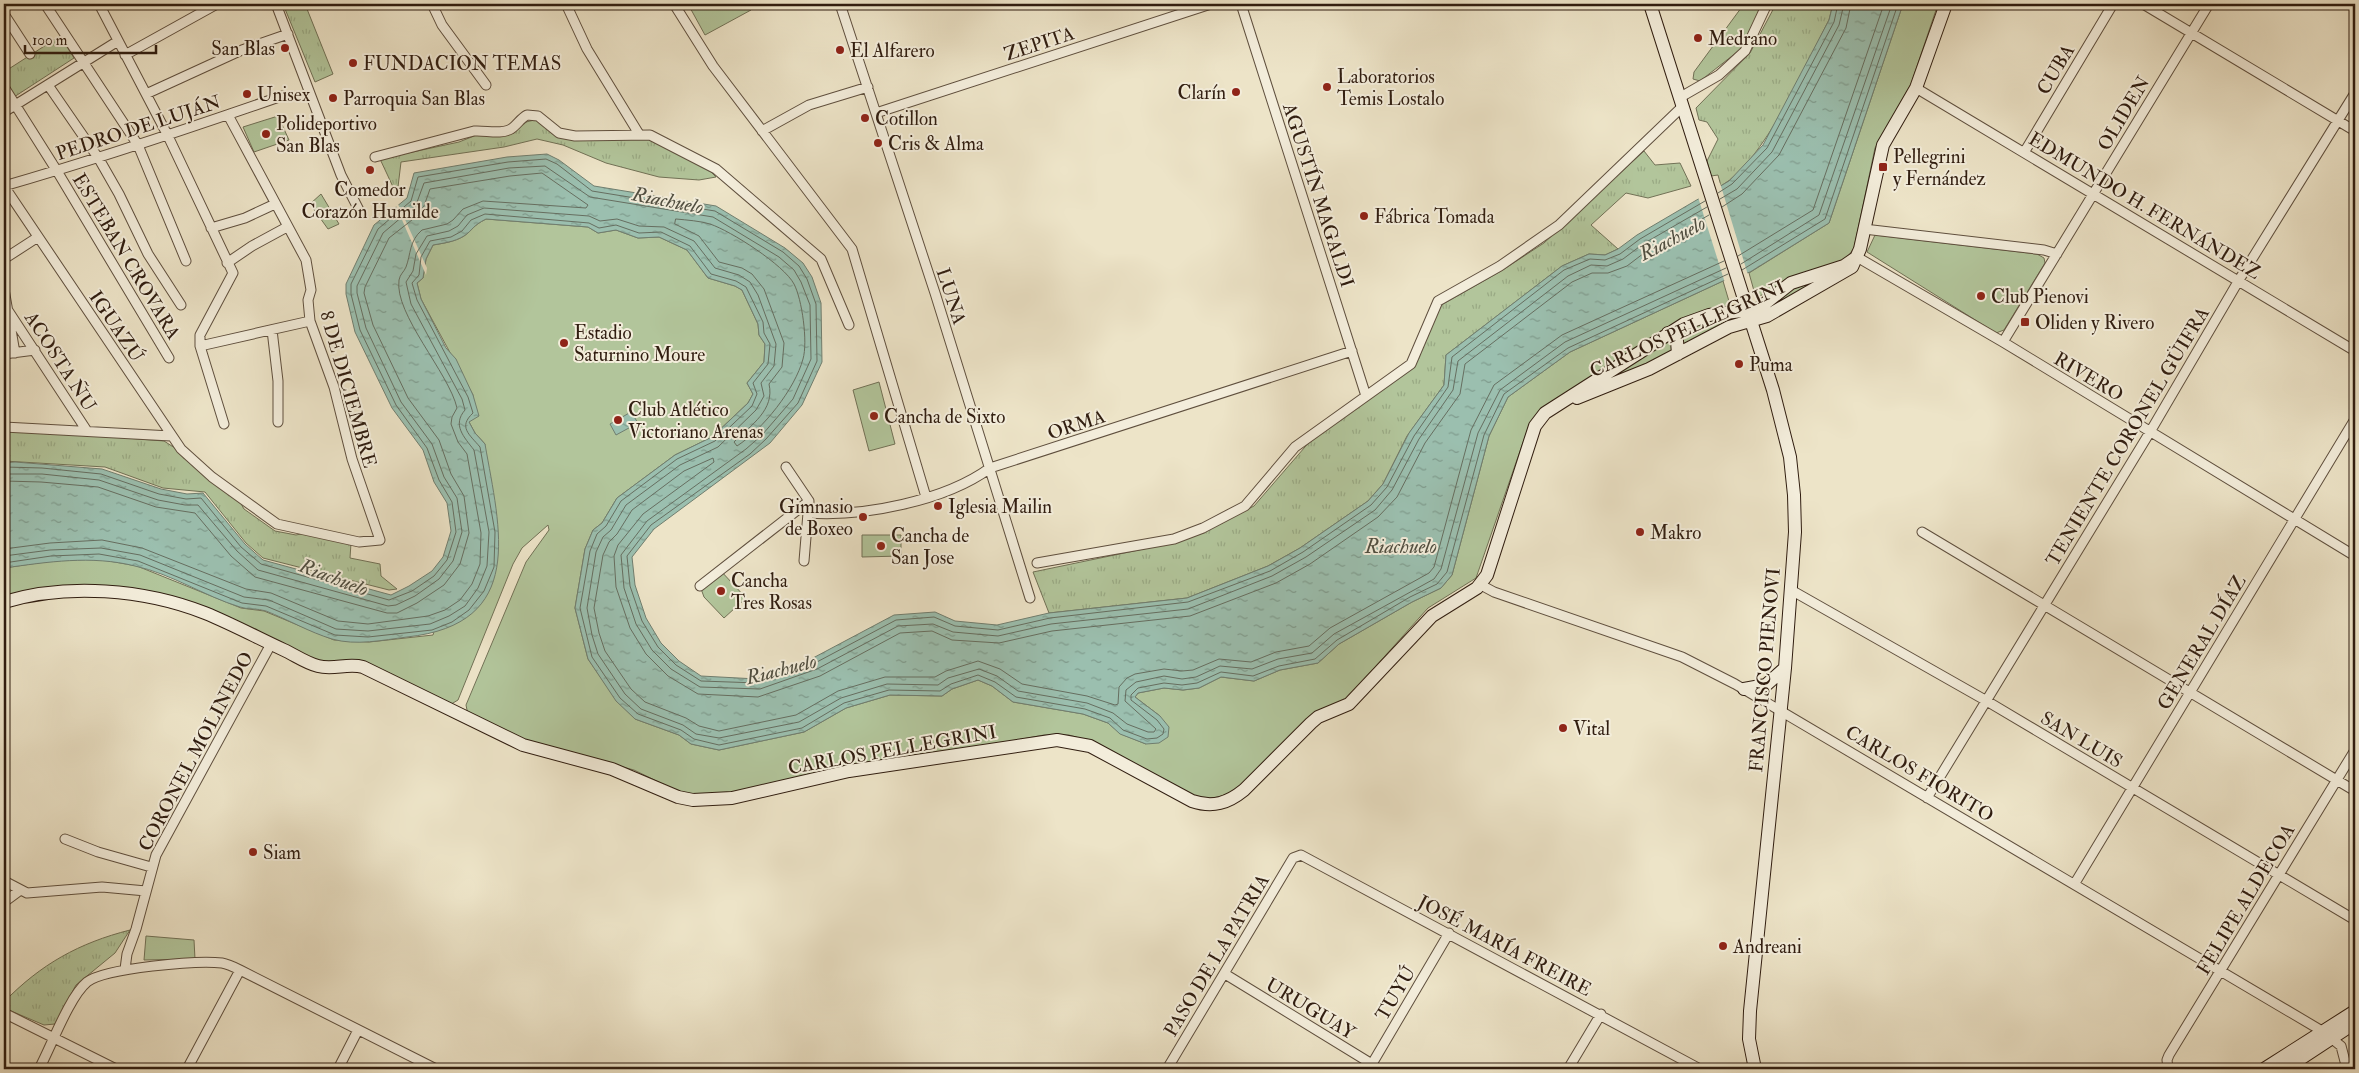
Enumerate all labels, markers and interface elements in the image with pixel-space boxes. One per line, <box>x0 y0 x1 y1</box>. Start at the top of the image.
street label: ZEPITA <box>1001 21 1077 67</box>
scale bar <box>25 22 156 54</box>
place label: Medrano <box>1708 27 1777 51</box>
text: 100 m <box>32 31 68 50</box>
marker: Medrano <box>1692 32 1704 44</box>
place label: San Blas <box>211 37 275 61</box>
place label: El Alfarero <box>850 39 935 63</box>
street label: CUBA <box>2032 40 2080 99</box>
marker: San Blas <box>279 42 291 54</box>
marker: El Alfarero <box>834 44 846 56</box>
place label: FUNDACION TEMAS <box>363 52 561 76</box>
marker: FUNDACION TEMAS <box>347 57 359 69</box>
place label: Laboratorios Temis Lostalo <box>1337 65 1444 111</box>
street label: OLIDEN <box>2092 72 2155 155</box>
place label: Clarín <box>1177 81 1226 105</box>
marker: Laboratorios Temis Lostalo <box>1321 81 1333 93</box>
place label: Unisex <box>257 83 311 107</box>
marker: Clarín <box>1230 86 1242 98</box>
place label: Parroquia San Blas <box>343 87 485 111</box>
street label: PEDRO DE LUJÁN <box>52 88 224 166</box>
marker: Unisex <box>241 88 253 100</box>
marker: Parroquia San Blas <box>327 92 339 104</box>
street label: AGUSTÍN MAGALDI <box>1277 99 1361 290</box>
place label: Cotillon <box>875 107 938 131</box>
place label: Polideportivo San Blas <box>276 112 377 158</box>
marker: Cotillon <box>859 112 871 124</box>
street label: EDMUNDO H. FERNÁNDEZ <box>2024 125 2266 285</box>
marker: Polideportivo San Blas <box>260 128 272 140</box>
place label: Cris & Alma <box>888 132 984 156</box>
marker: Cris & Alma <box>872 137 884 149</box>
place label: Pellegrini y Fernández <box>1893 145 1986 191</box>
marker: Pellegrini y Fernández <box>1877 161 1889 173</box>
marker: Comedor Corazón Humilde <box>364 164 376 176</box>
street label: ESTEBAN CROVARA <box>67 169 185 344</box>
place label: Comedor Corazón Humilde <box>301 178 439 224</box>
water label: Riachuelo <box>629 181 706 220</box>
place label: Fábrica Tomada <box>1374 205 1495 229</box>
marker: Fábrica Tomada <box>1358 210 1370 222</box>
water label: Riachuelo <box>1634 211 1710 267</box>
street label: LUNA <box>931 265 971 328</box>
street label: CARLOS PELLEGRINI <box>1586 275 1789 383</box>
street label: IGUAZÚ <box>84 285 151 367</box>
place label: Club Pienovi <box>1991 285 2089 309</box>
marker: Club Pienovi <box>1975 290 1987 302</box>
street label: TENIENTE CORONEL GÜIFRA <box>2041 302 2215 571</box>
street label: ACOSTA ÑU <box>18 305 103 416</box>
street label: 8 DE DICIEMBRE <box>314 308 382 471</box>
place label: Oliden y Rivero <box>2035 311 2154 335</box>
marker: Oliden y Rivero <box>2019 316 2031 328</box>
place label: Estadio Saturnino Moure <box>574 321 705 367</box>
marker: Estadio Saturnino Moure <box>558 337 570 349</box>
street label: RIVERO <box>2049 347 2128 407</box>
place label: Puma <box>1749 353 1793 377</box>
marker: Puma <box>1733 358 1745 370</box>
place label: Club Atlético Victoriano Arenas <box>628 398 763 444</box>
street label: ORMA <box>1044 404 1108 446</box>
place label: Cancha de Sixto <box>884 405 1005 429</box>
marker: Cancha de Sixto <box>868 410 880 422</box>
marker: Club Atlético Victoriano Arenas <box>612 414 624 426</box>
place label: Gimnasio de Boxeo <box>779 495 853 541</box>
place label: Iglesia Mailin <box>948 495 1052 519</box>
marker: Iglesia Mailin <box>932 500 944 512</box>
marker: Gimnasio de Boxeo <box>857 511 869 523</box>
place label: Makro <box>1650 521 1701 545</box>
place label: Cancha de San Jose <box>891 524 969 570</box>
marker: Makro <box>1634 526 1646 538</box>
water label: Riachuelo <box>1364 534 1437 559</box>
marker: Cancha de San Jose <box>875 540 887 552</box>
water label: Riachuelo <box>295 553 372 602</box>
street label: FRANCISCO PIENOVI <box>1744 567 1786 773</box>
place label: Cancha Tres Rosas <box>731 569 812 615</box>
street label: GENERAL DÍAZ <box>2150 570 2252 714</box>
marker: Cancha Tres Rosas <box>715 585 727 597</box>
street label: CORONEL MOLINEDO <box>133 648 259 855</box>
water label: Riachuelo <box>742 649 819 691</box>
street label: SAN LUIS <box>2036 706 2127 774</box>
place label: Vital <box>1573 717 1610 741</box>
street label: CARLOS PELLEGRINI <box>786 720 998 780</box>
street label: CARLOS FIORITO <box>1841 720 1998 828</box>
marker: Vital <box>1557 722 1569 734</box>
street label: FELIPE ALDECOA <box>2191 820 2300 979</box>
place label: Siam <box>263 841 301 865</box>
marker: Siam <box>247 846 259 858</box>
street label: PASO DE LA PATRIA <box>1159 870 1275 1041</box>
street label: JOSÉ MARÍA FREIRE <box>1413 888 1597 1002</box>
place label: Andreani <box>1732 935 1802 959</box>
marker: Andreani <box>1717 940 1729 952</box>
street label: TUYÚ <box>1369 961 1421 1025</box>
street label: URUGUAY <box>1261 973 1361 1046</box>

